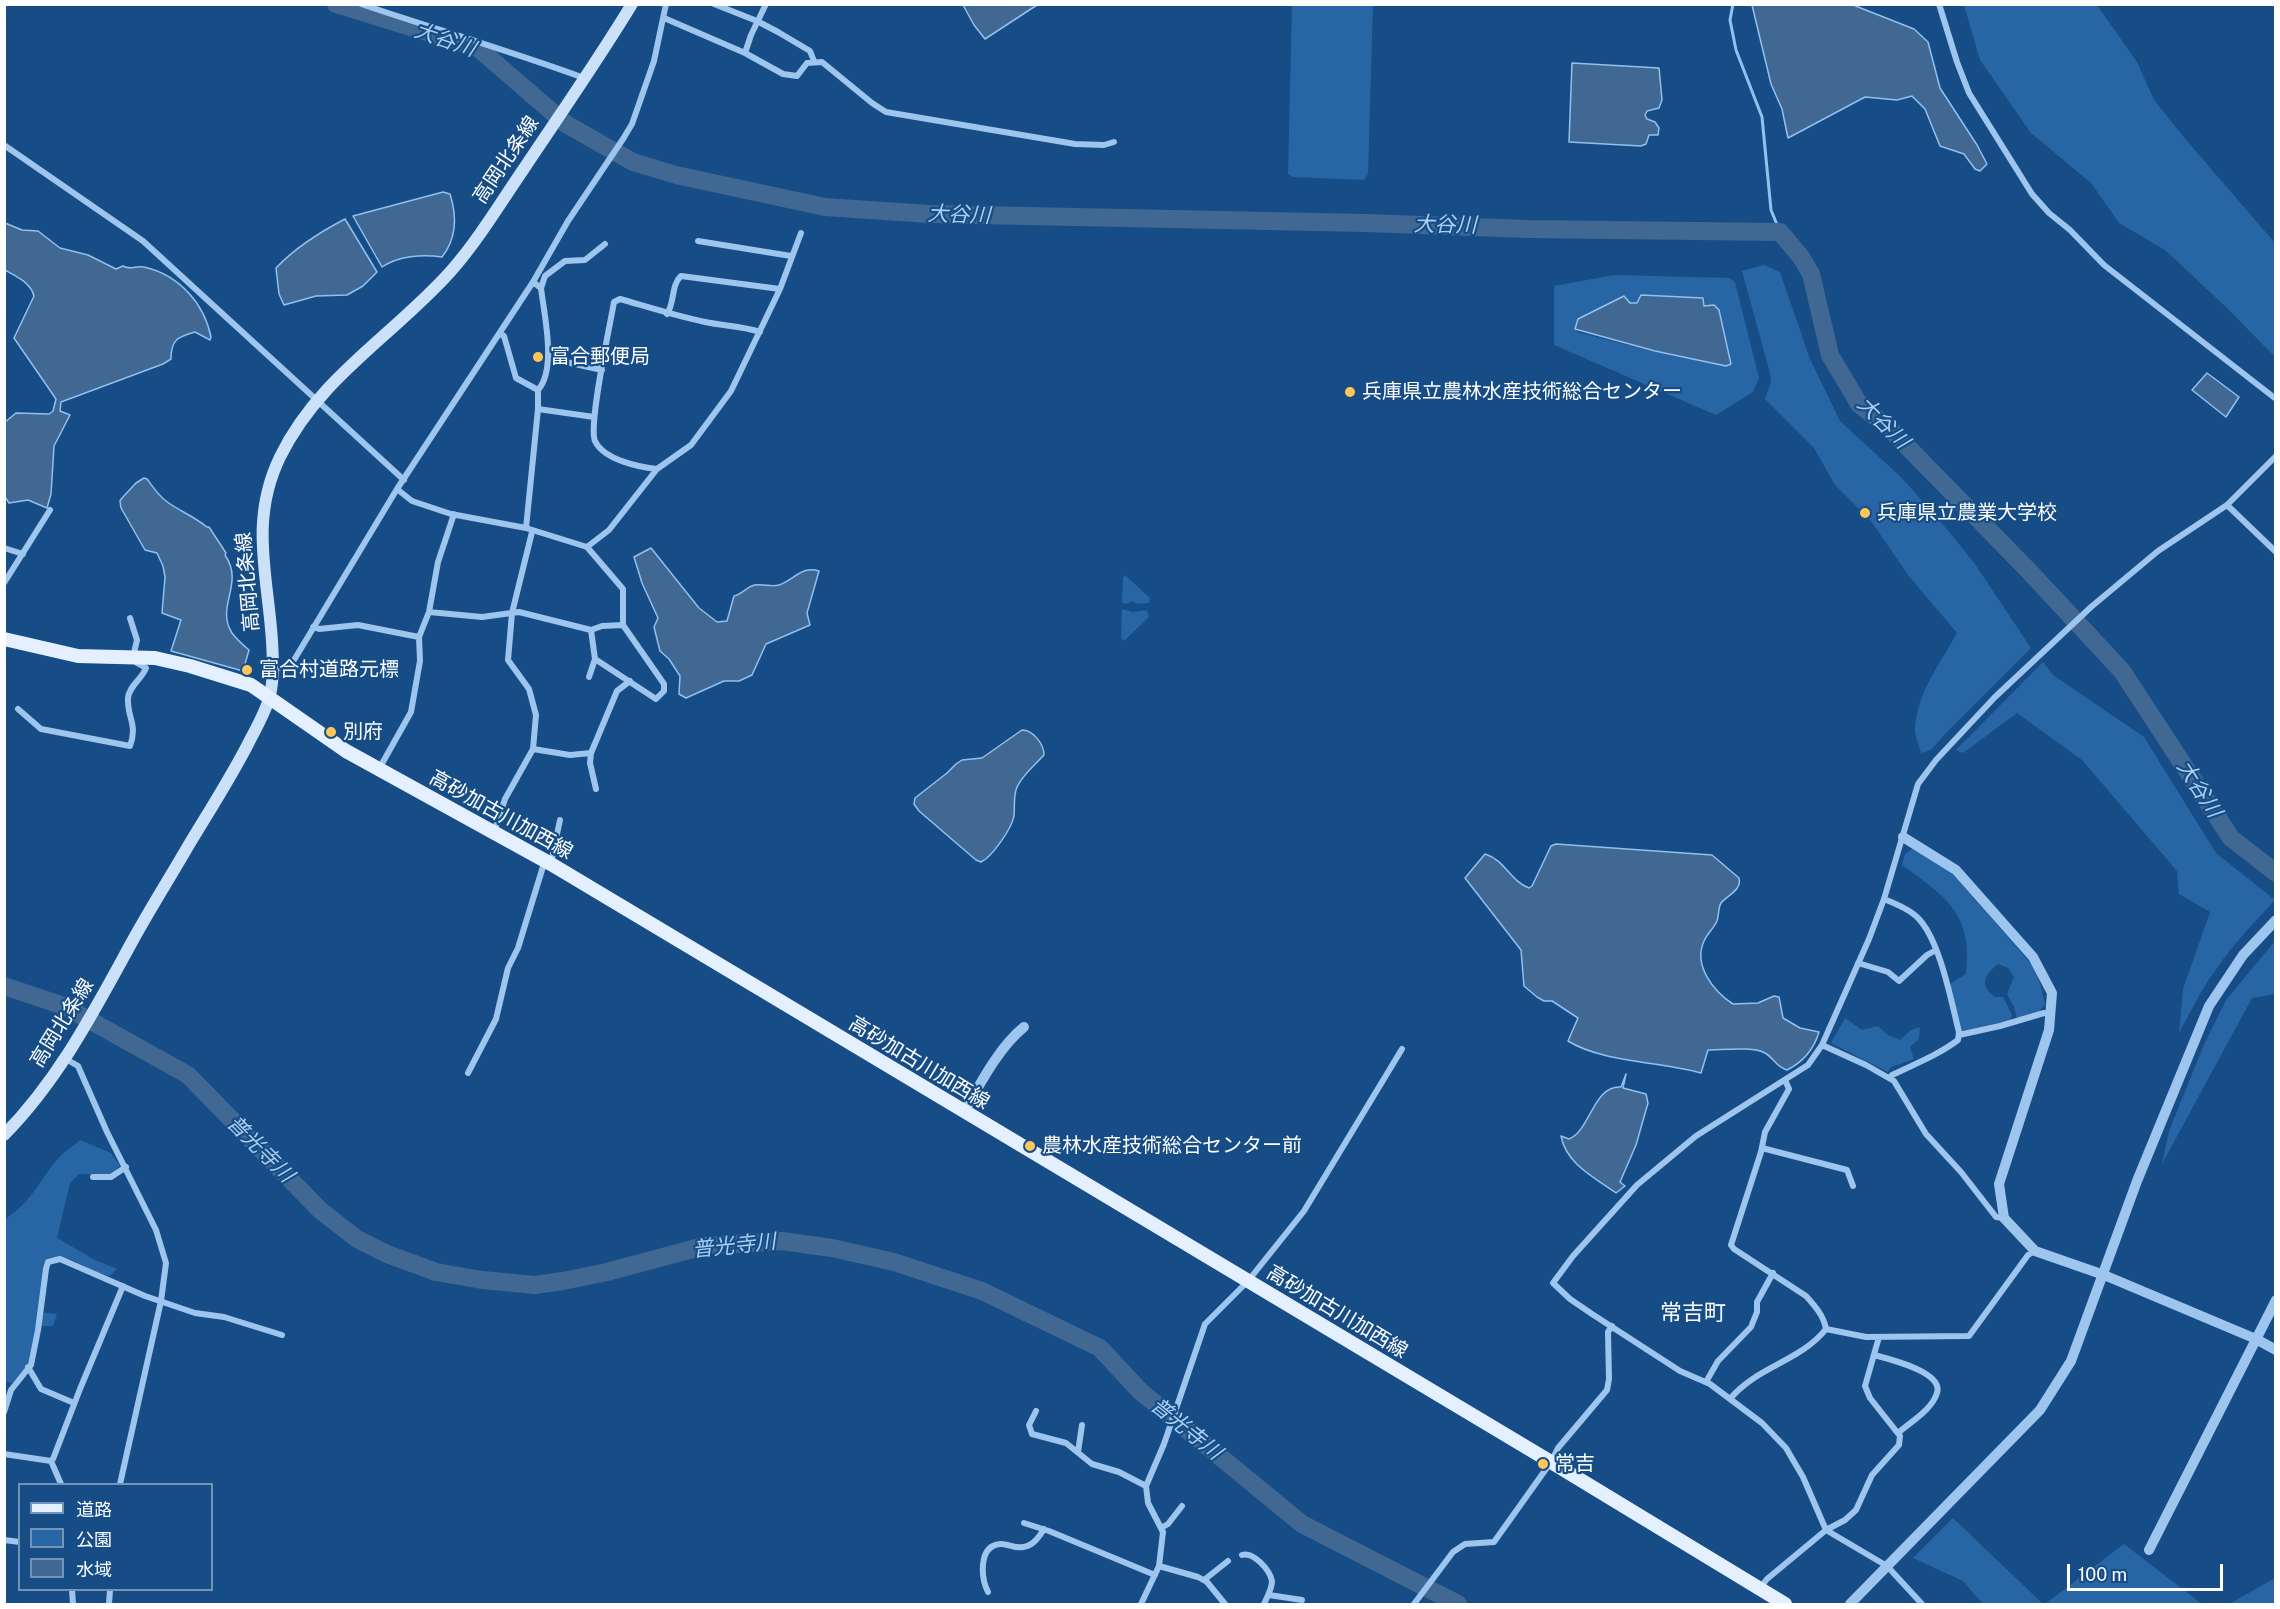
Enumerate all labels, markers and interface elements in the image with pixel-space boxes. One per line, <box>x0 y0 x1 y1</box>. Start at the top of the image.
water label: 大谷川 <box>411 18 479 62</box>
street label: 高岡北条線 <box>468 112 544 208</box>
water label: 大谷川 <box>927 201 991 229</box>
water label: 大谷川 <box>1413 212 1477 238</box>
place label: 富合郵便局 <box>550 345 650 369</box>
marker: 富合郵便局 <box>531 350 545 364</box>
place label: 兵庫県立農林水産技術総合センター <box>1362 380 1682 404</box>
marker: 兵庫県立農林水産技術総合センター <box>1343 385 1357 399</box>
water label: 大谷川 <box>1852 392 1914 454</box>
place label: 兵庫県立農業大学校 <box>1877 501 2057 525</box>
marker: 兵庫県立農業大学校 <box>1858 506 1872 520</box>
street label: 高岡北条線 <box>232 531 264 633</box>
place label: 富合村道路元標 <box>259 658 399 682</box>
marker: 富合村道路元標 <box>240 663 254 677</box>
place label: 別府 <box>343 720 383 744</box>
marker: 別府 <box>324 725 338 739</box>
water label: 大谷川 <box>2171 756 2227 822</box>
street label: 高砂加古川加西線 <box>425 766 577 864</box>
street label: 高岡北条線 <box>25 974 99 1072</box>
street label: 高砂加古川加西線 <box>844 1012 994 1114</box>
water label: 普光寺川 <box>221 1110 299 1188</box>
place label: 農林水産技術総合センター前 <box>1042 1134 1302 1158</box>
marker: 農林水産技術総合センター前 <box>1023 1139 1037 1153</box>
water label: 普光寺川 <box>691 1229 777 1263</box>
street label: 高砂加古川加西線 <box>1262 1261 1412 1363</box>
district label: 常吉町 <box>1660 1300 1726 1326</box>
water label: 普光寺川 <box>1145 1393 1227 1465</box>
place label: 常吉 <box>1555 1452 1595 1476</box>
marker: 常吉 <box>1536 1457 1550 1471</box>
legend <box>18 1483 213 1591</box>
text: 道路 <box>76 1499 112 1520</box>
text: 公園 <box>76 1529 112 1550</box>
scale bar <box>2070 1552 2226 1590</box>
text: 水域 <box>76 1559 112 1580</box>
text: 100 m <box>2078 1564 2127 1585</box>

